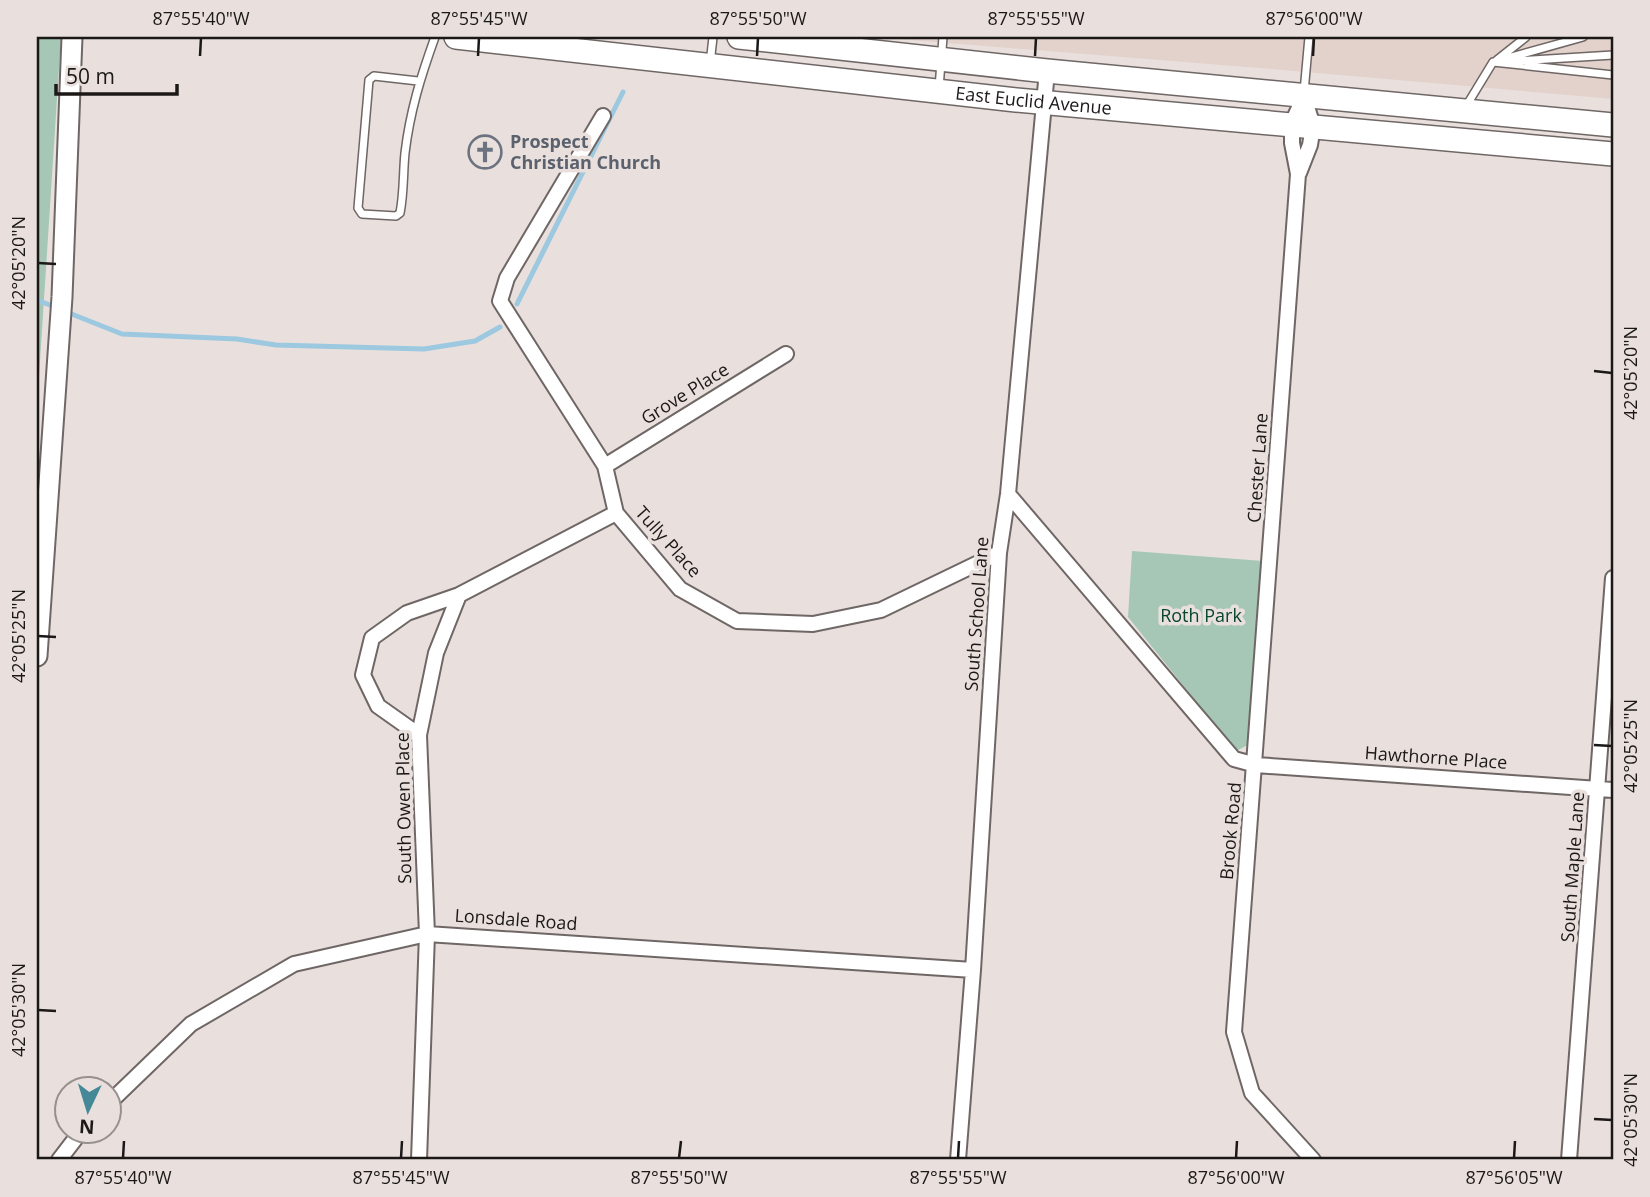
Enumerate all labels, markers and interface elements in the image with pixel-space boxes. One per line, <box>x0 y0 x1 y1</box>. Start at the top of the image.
text: 87°55'40"W <box>152 6 250 30</box>
text: 87°55'45"W <box>430 6 528 30</box>
text: 87°55'50"W <box>709 6 807 30</box>
text: 87°55'55"W <box>987 6 1085 30</box>
text: 87°56'00"W <box>1265 6 1363 30</box>
scale bar <box>56 52 177 96</box>
text: 50 m <box>66 62 115 90</box>
street label: East Euclid Avenue <box>954 80 1113 120</box>
place label: Prospect Christian Church <box>510 129 661 174</box>
church icon: Prospect Christian Church <box>466 133 504 171</box>
text: 42°05'20"N <box>6 216 30 310</box>
text: 42°05'20"N <box>1618 326 1642 420</box>
street label: Grove Place <box>636 357 733 430</box>
street label: Chester Lane <box>1241 412 1273 524</box>
street label: Tully Place <box>630 501 707 582</box>
street label: South School Lane <box>959 536 993 692</box>
text: 42°05'25"N <box>6 589 30 683</box>
park label: Roth Park <box>1160 603 1242 627</box>
text: 42°05'25"N <box>1618 699 1642 793</box>
street label: South Owen Place <box>390 732 416 884</box>
street label: Hawthorne Place <box>1364 740 1508 774</box>
street label: Brook Road <box>1214 781 1246 881</box>
street label: South Maple Lane <box>1555 791 1589 943</box>
street label: Lonsdale Road <box>454 903 578 935</box>
text: 42°05'30"N <box>6 963 30 1057</box>
text: 42°05'30"N <box>1618 1073 1642 1167</box>
north arrow <box>52 1074 122 1144</box>
text: N <box>78 1113 95 1140</box>
text: 87°55'40"W <box>74 1165 172 1189</box>
text: 87°55'45"W <box>352 1165 450 1189</box>
text: 87°55'50"W <box>630 1165 728 1189</box>
text: 87°55'55"W <box>909 1165 1007 1189</box>
text: 87°56'00"W <box>1187 1165 1285 1189</box>
text: 87°56'05"W <box>1465 1165 1563 1189</box>

